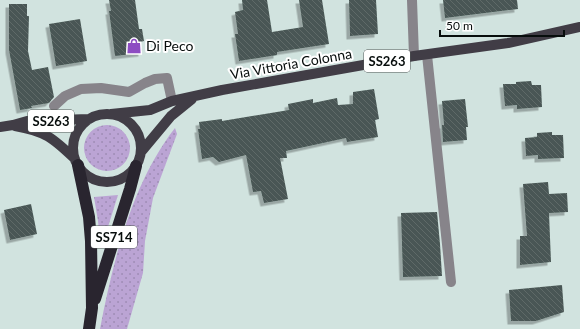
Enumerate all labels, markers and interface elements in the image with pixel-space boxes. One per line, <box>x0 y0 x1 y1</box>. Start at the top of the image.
scale bar <box>440 12 564 38</box>
text: 50 m <box>446 18 473 33</box>
shop icon: Di Peco <box>125 37 143 55</box>
place label: Di Peco <box>146 37 193 54</box>
street label: Via Vittoria Colonna <box>229 44 353 83</box>
road number: SS263 <box>364 50 410 72</box>
road number: SS263 <box>28 110 74 132</box>
road number: SS714 <box>91 226 137 248</box>

